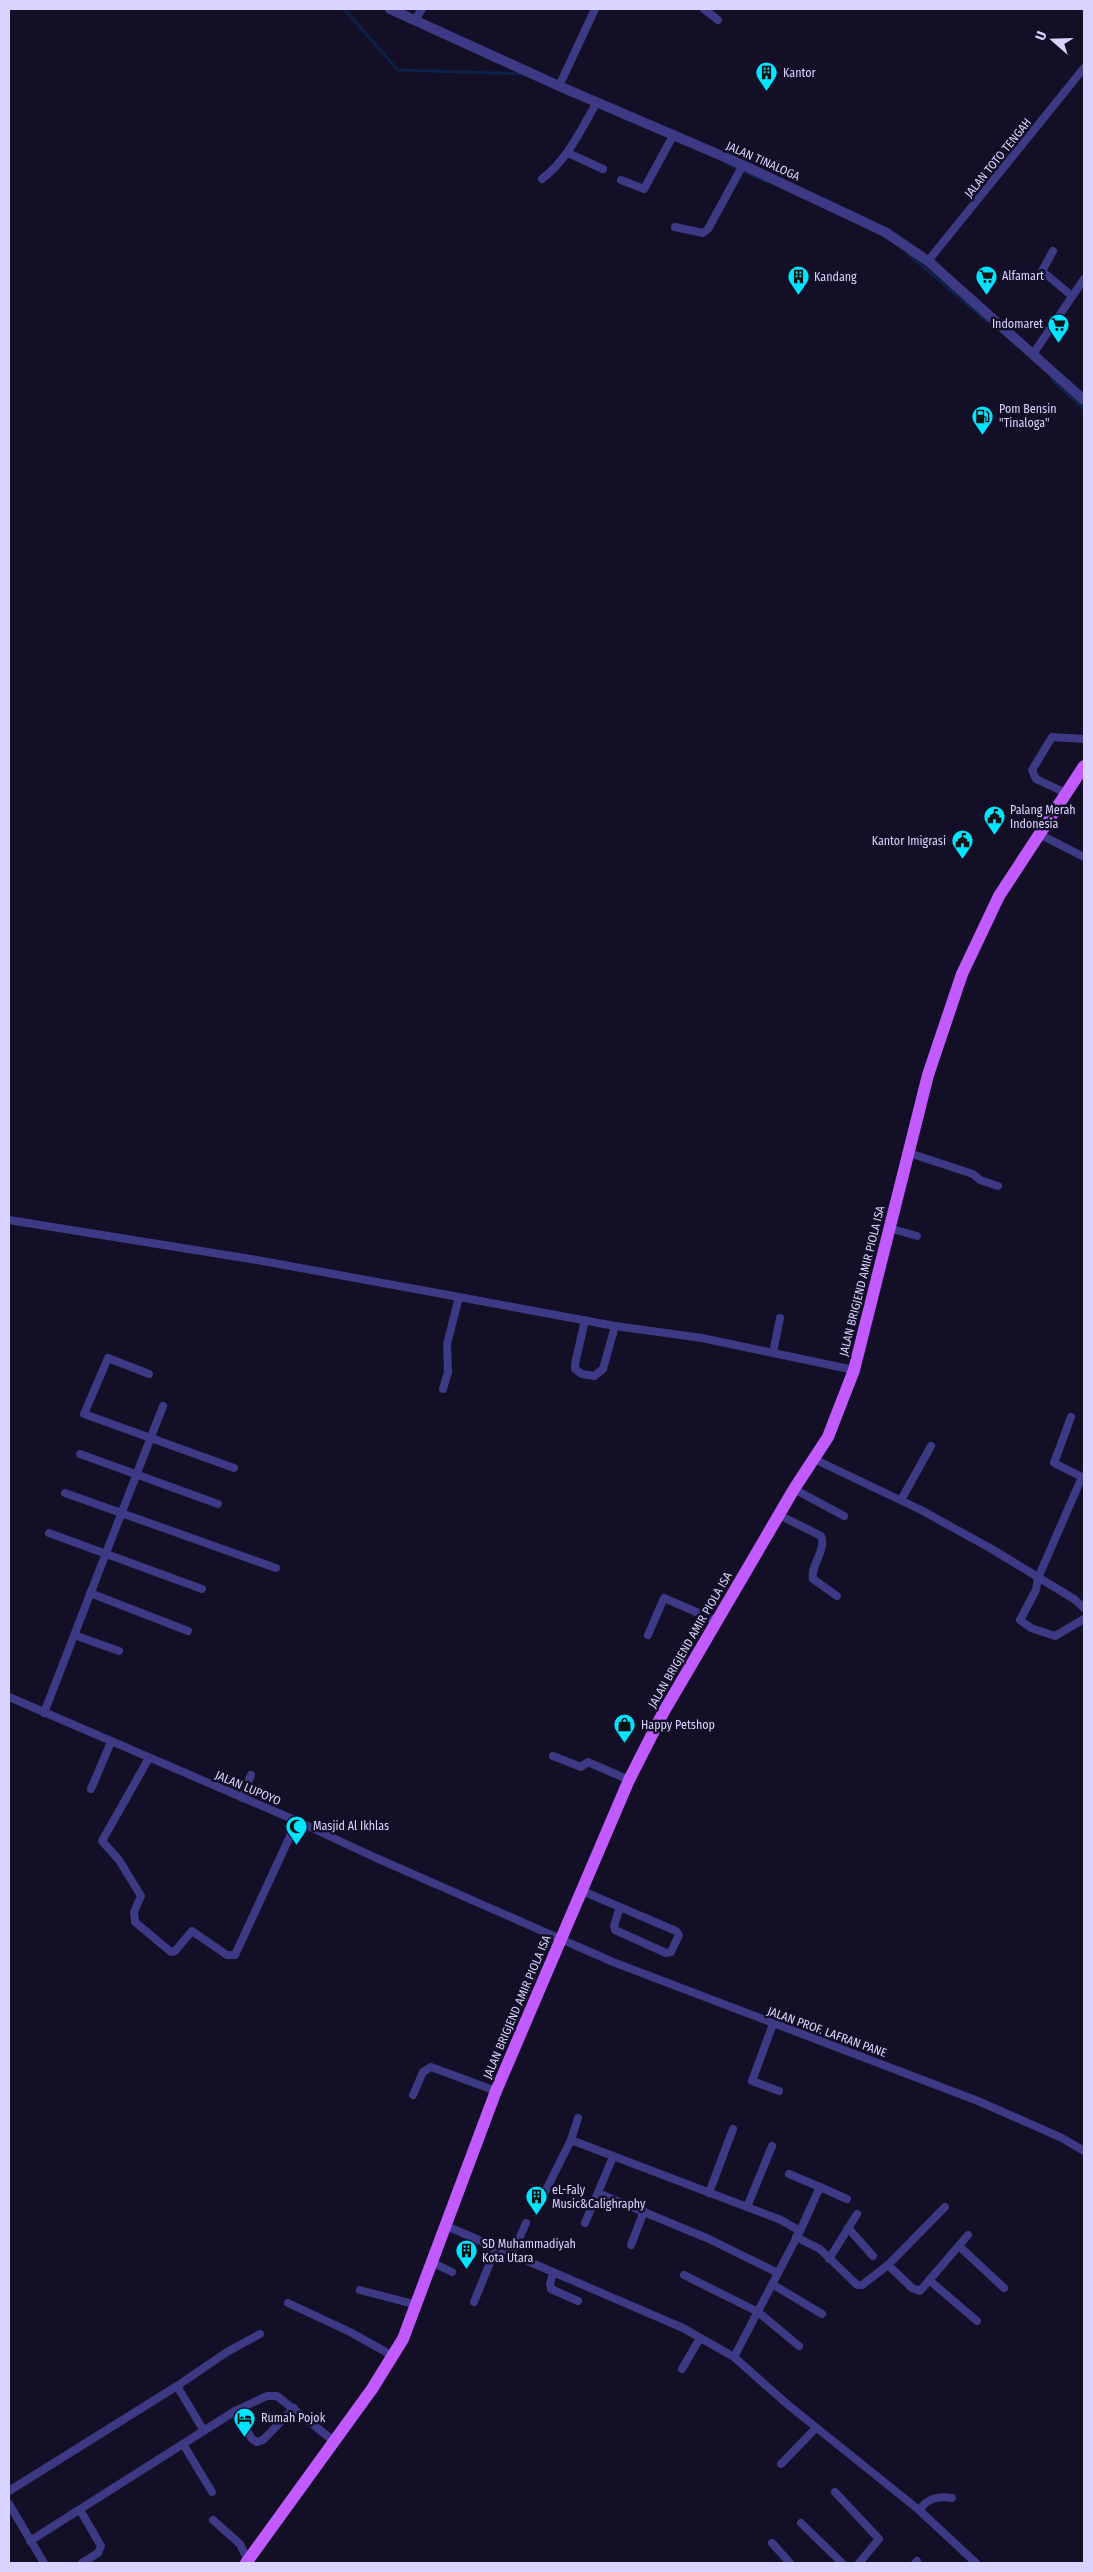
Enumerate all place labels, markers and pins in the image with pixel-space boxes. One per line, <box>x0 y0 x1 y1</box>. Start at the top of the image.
building icon: Kantor <box>755 61 779 92</box>
place label: Kantor <box>783 66 817 80</box>
supermarket icon: Alfamart <box>974 264 998 295</box>
building icon: Kandang <box>786 265 810 296</box>
place label: Alfamart <box>1002 269 1044 283</box>
place label: Kandang <box>814 270 857 284</box>
supermarket icon: Indomaret <box>1047 312 1071 343</box>
place label: Indomaret <box>992 317 1043 331</box>
place label: Pom Bensin "Tinaloga" <box>999 402 1057 430</box>
fuel station icon: Pom Bensin "Tinaloga" <box>971 404 995 435</box>
place label: Palang Merah Indonesia <box>1010 803 1076 831</box>
public building icon: Palang Merah Indonesia <box>982 805 1006 836</box>
public building icon: Kantor Imigrasi <box>950 829 974 860</box>
place label: Kantor Imigrasi <box>872 834 946 848</box>
shop icon: Happy Petshop <box>613 1713 637 1744</box>
place label: Happy Petshop <box>641 1718 715 1732</box>
mosque icon: Masjid Al Ikhlas <box>285 1814 309 1845</box>
place label: Masjid Al Ikhlas <box>313 1819 389 1833</box>
place label: eL-Faly Music&Calighraphy <box>552 2183 646 2211</box>
building icon: eL-Faly Music&Calighraphy <box>524 2185 548 2216</box>
place label: SD Muhammadiyah Kota Utara <box>482 2237 576 2265</box>
building icon: SD Muhammadiyah Kota Utara <box>454 2239 478 2270</box>
hotel icon: Rumah Pojok <box>233 2406 257 2437</box>
place label: Rumah Pojok <box>261 2411 326 2425</box>

